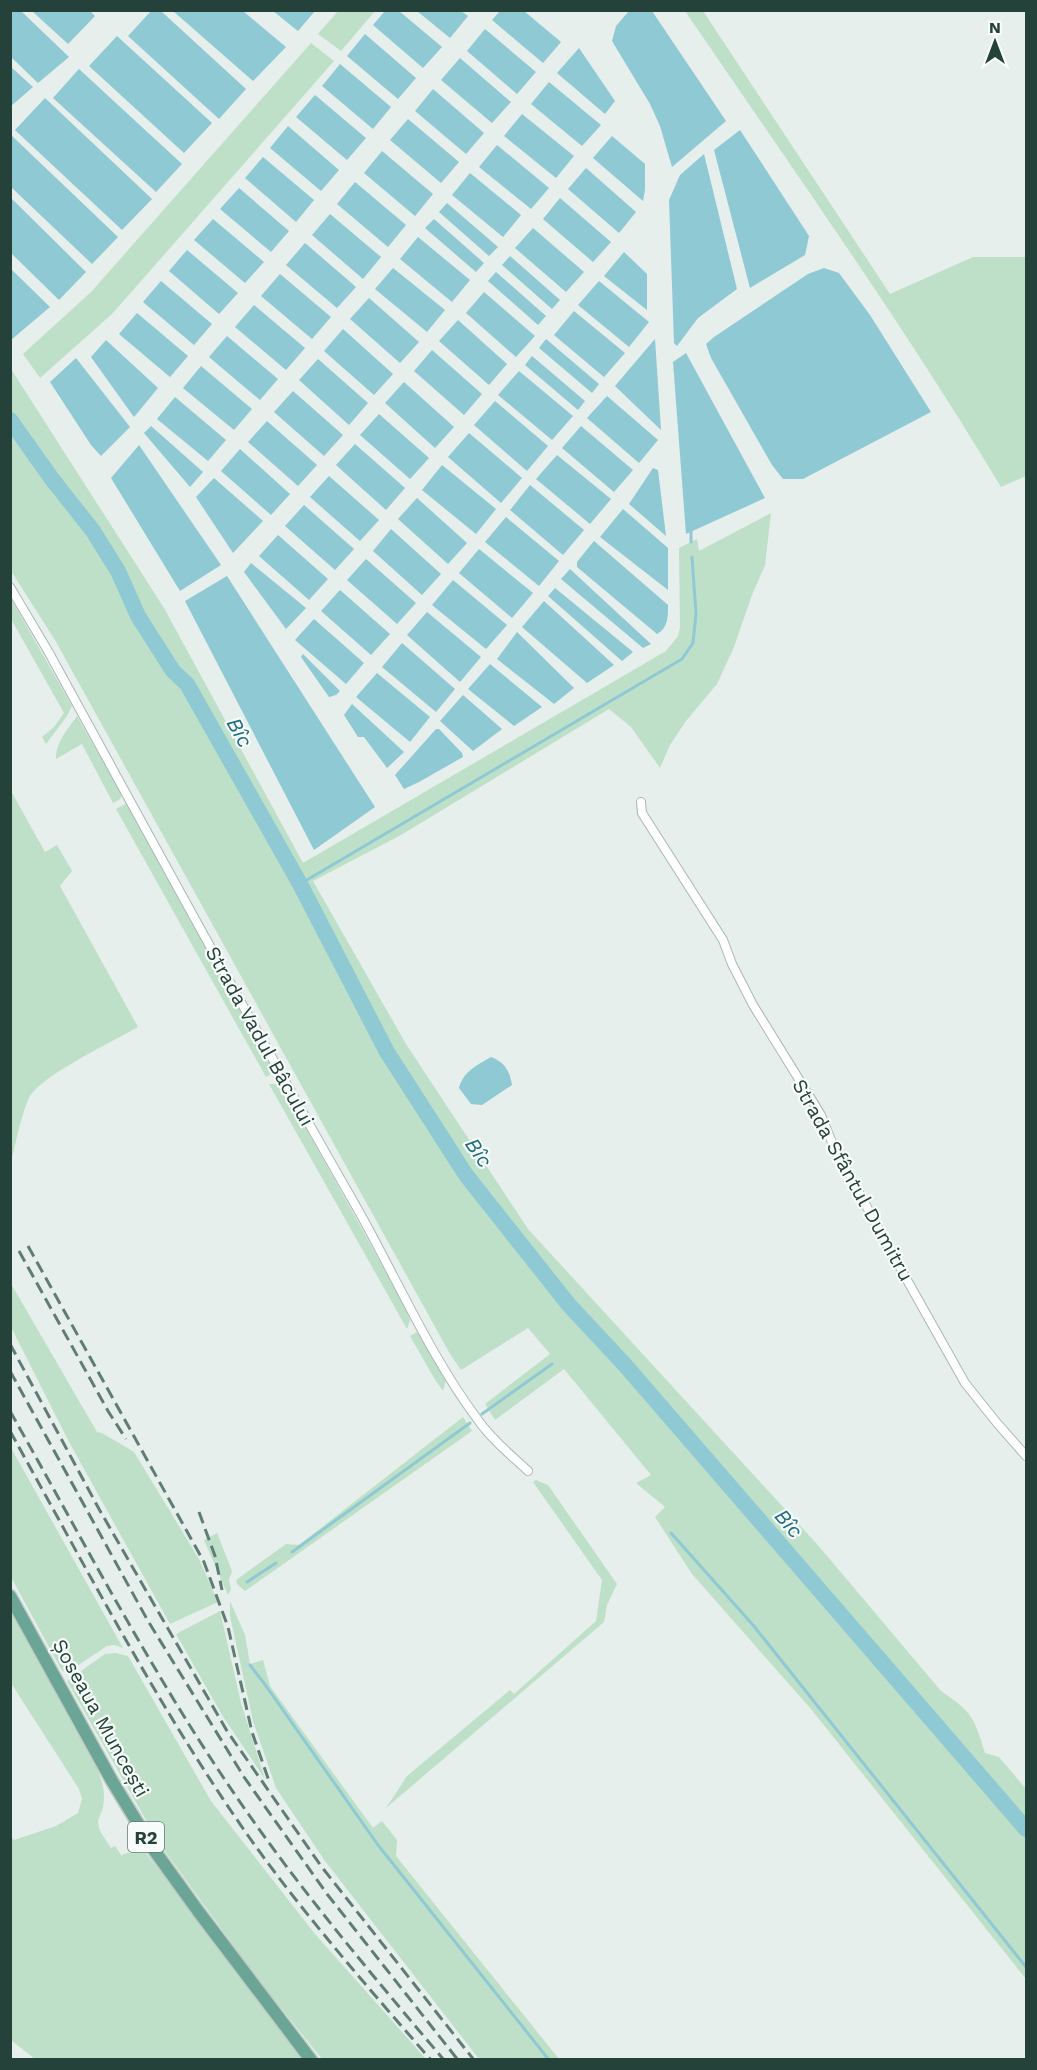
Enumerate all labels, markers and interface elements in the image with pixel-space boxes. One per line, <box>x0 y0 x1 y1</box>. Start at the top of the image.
north arrow <box>965 12 1025 72</box>
text: N <box>989 18 1001 37</box>
water label: Bîc <box>222 713 258 751</box>
street label: Strada Vadul Bâcului <box>201 942 319 1130</box>
street label: Strada Sfântul Dumitru <box>787 1075 919 1285</box>
water label: Bîc <box>460 1132 498 1172</box>
water label: Bîc <box>770 1503 808 1543</box>
street label: Șoseaua Muncești <box>48 1635 154 1801</box>
road number: R2 <box>128 1822 164 1852</box>

